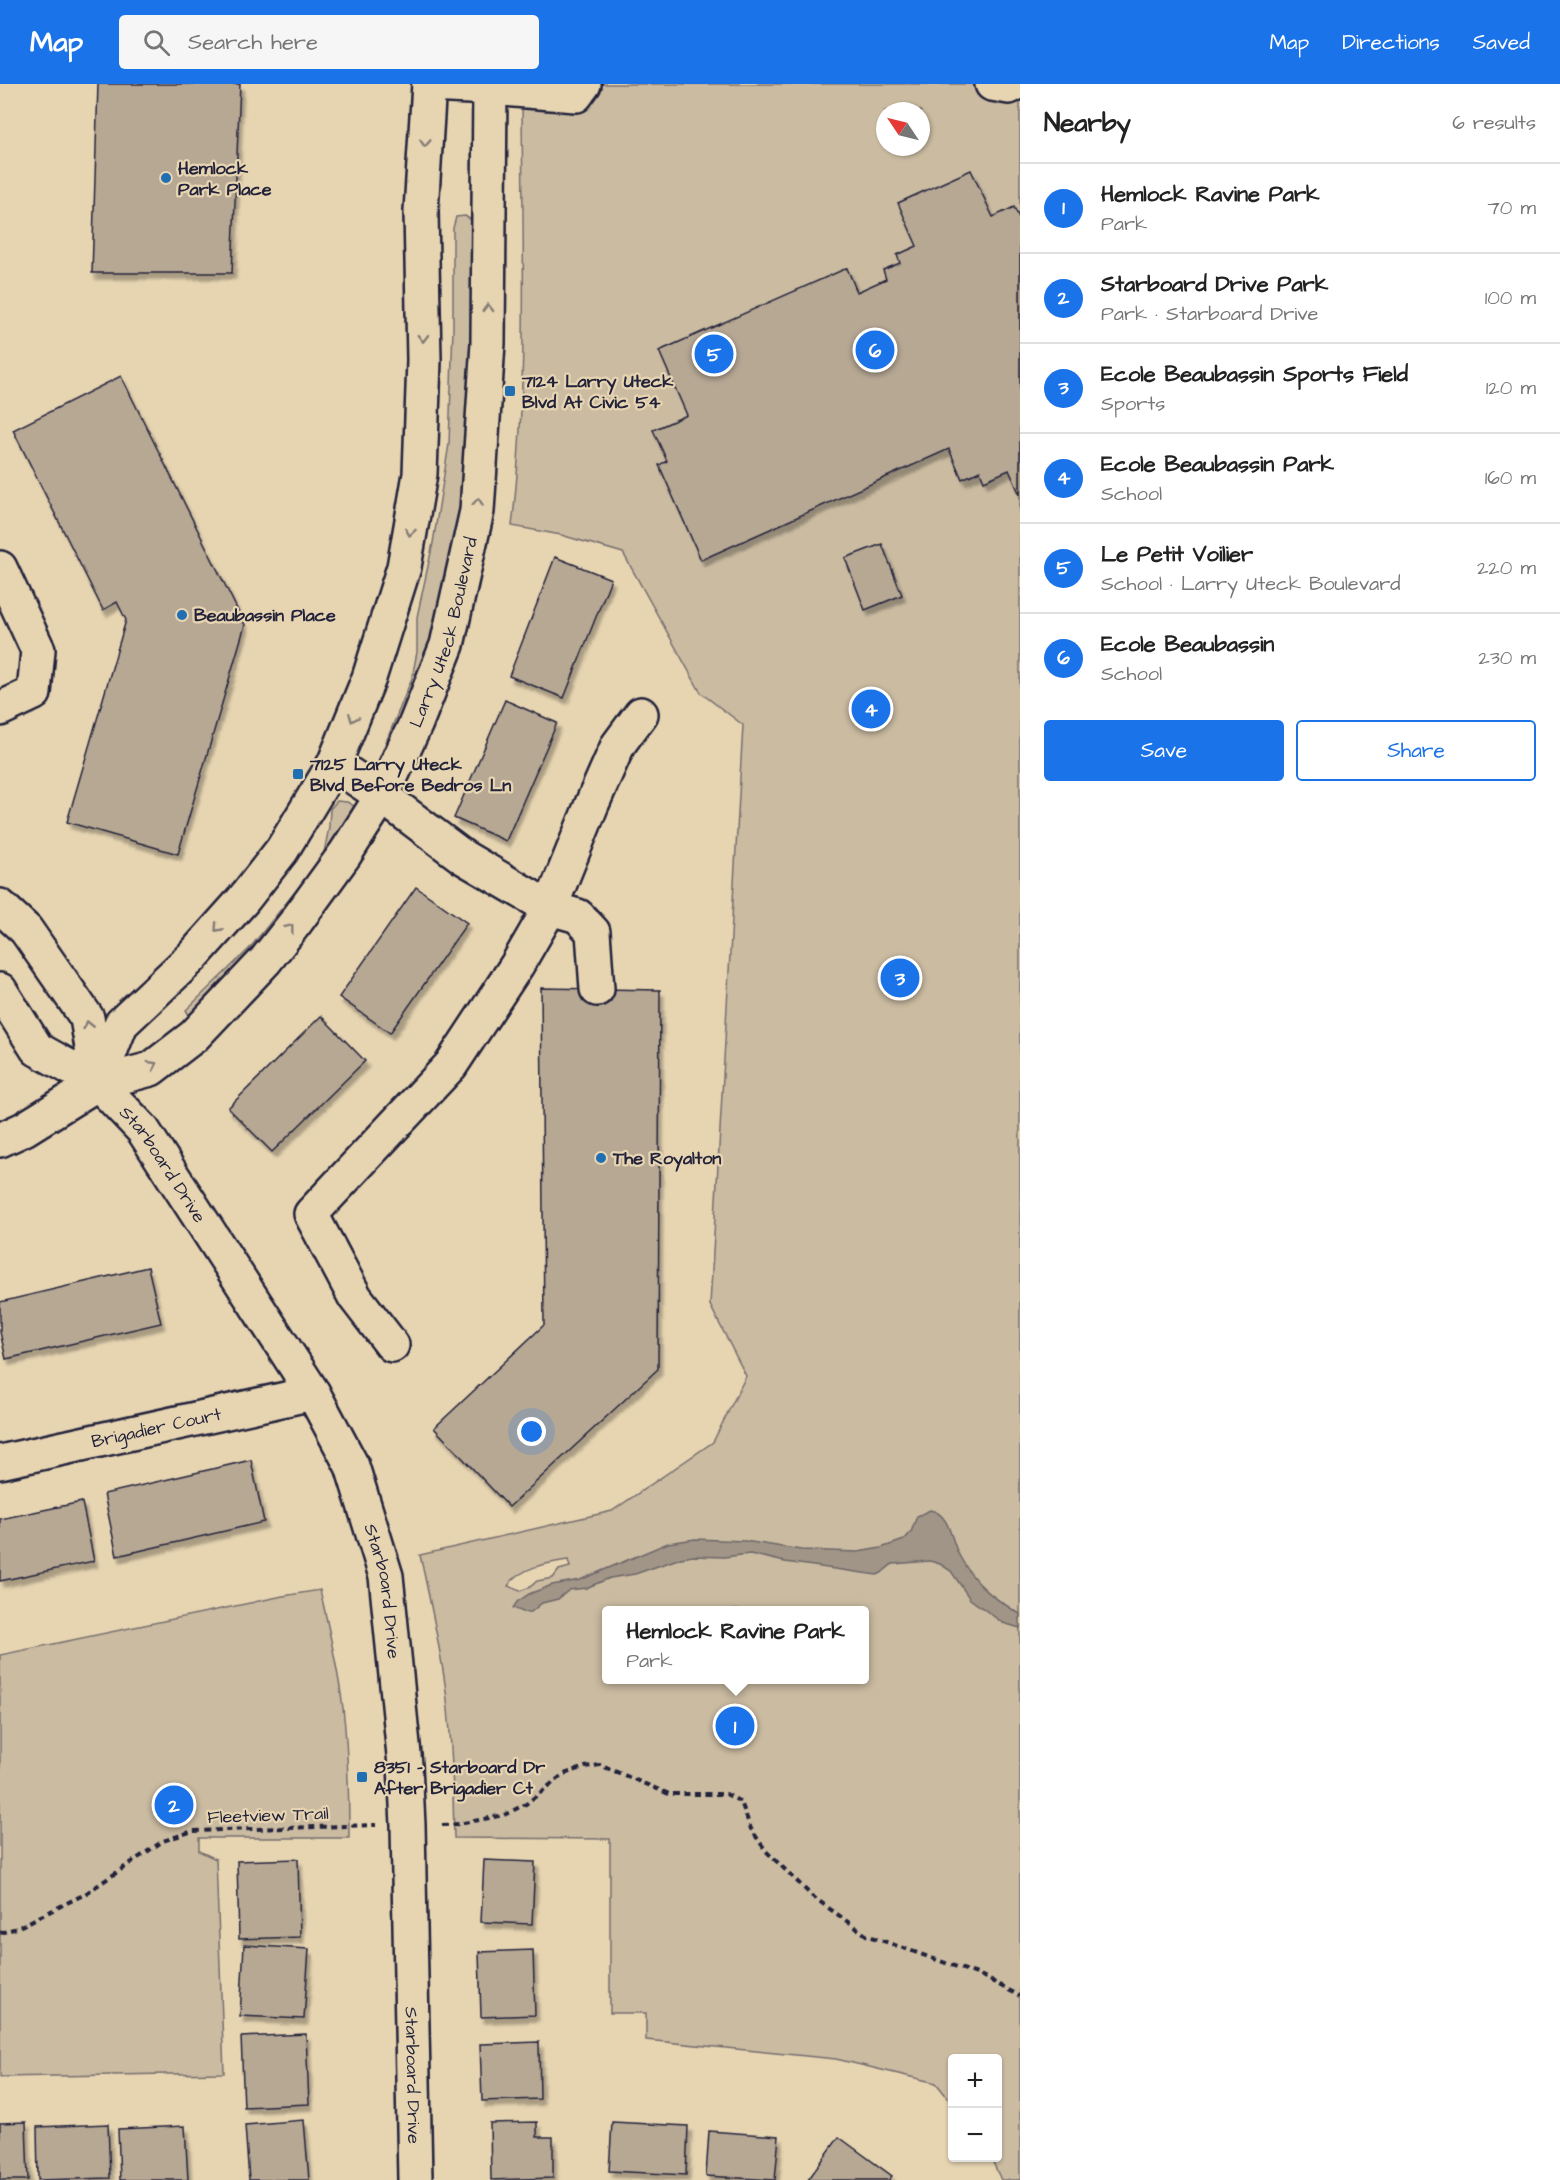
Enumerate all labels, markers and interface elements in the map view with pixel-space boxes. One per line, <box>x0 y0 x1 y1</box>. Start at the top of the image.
search box <box>119 15 539 69</box>
text: Map <box>30 23 83 62</box>
icon: search <box>140 26 173 59</box>
text: Search here <box>188 27 318 58</box>
text: Map <box>1269 28 1309 57</box>
text: Directions <box>1342 28 1440 57</box>
text: Saved <box>1473 28 1530 57</box>
north arrow <box>876 102 930 156</box>
text: Nearby <box>1044 105 1131 141</box>
text: 6 results <box>1452 109 1536 137</box>
one-way arrow <box>419 138 432 147</box>
place label: Hemlock Park Place <box>178 156 272 202</box>
marker: Hemlock Park Place <box>159 171 173 185</box>
text: Hemlock Ravine Park <box>1101 179 1320 210</box>
text: 1 <box>1062 194 1065 222</box>
text: 70 m <box>1488 194 1536 222</box>
text: Park <box>1101 210 1147 238</box>
text: Starboard Drive Park <box>1101 269 1328 300</box>
text: 2 <box>1058 284 1069 312</box>
text: 100 m <box>1485 284 1536 312</box>
text: Park · Starboard Drive <box>1101 300 1318 328</box>
one-way arrow <box>482 303 495 312</box>
pin: 6 <box>856 328 894 372</box>
pin: 5 <box>694 332 734 376</box>
one-way arrow <box>417 333 430 342</box>
text: Ecole Beaubassin Sports Field <box>1101 359 1408 390</box>
place label: 7124 Larry Uteck Blvd At Civic 54 <box>521 369 674 415</box>
text: 3 <box>1058 374 1069 402</box>
text: 120 m <box>1486 374 1536 402</box>
marker: 7124 Larry Uteck Blvd At Civic 54 <box>503 384 517 398</box>
text: Sports <box>1101 390 1165 418</box>
text: Ecole Beaubassin Park <box>1101 449 1334 480</box>
text: 4 <box>1057 464 1070 492</box>
text: 160 m <box>1485 464 1536 492</box>
text: School <box>1101 480 1162 508</box>
one-way arrow <box>471 498 484 507</box>
one-way arrow <box>404 527 417 537</box>
street label: Larry Uteck Boulevard <box>403 535 484 731</box>
text: Le Petit Voilier <box>1101 539 1253 570</box>
text: 5 <box>1056 554 1071 582</box>
text: 220 m <box>1477 554 1536 582</box>
text: School · Larry Uteck Boulevard <box>1101 570 1400 598</box>
place label: Beaubassin Place <box>194 603 336 628</box>
marker: Beaubassin Place <box>175 608 189 622</box>
text: Ecole Beaubassin <box>1101 629 1274 660</box>
text: 6 <box>1057 644 1070 672</box>
text: 230 m <box>1478 644 1536 672</box>
text: School <box>1101 660 1162 688</box>
pin: 4 <box>852 686 890 732</box>
one-way arrow <box>348 712 360 723</box>
button: Save <box>1044 720 1284 781</box>
button: Share <box>1296 720 1536 781</box>
place label: 7125 Larry Uteck Blvd Before Bedros Ln <box>309 752 511 798</box>
marker: 7125 Larry Uteck Blvd Before Bedros Ln <box>291 767 305 781</box>
one-way arrow <box>214 921 225 932</box>
one-way arrow <box>283 924 294 935</box>
pin: 3 <box>880 956 920 1000</box>
one-way arrow <box>82 1020 95 1030</box>
one-way arrow <box>147 1061 157 1072</box>
street label: Starboard Drive <box>113 1101 212 1228</box>
place label: The Royalton <box>612 1146 721 1172</box>
marker: The Royalton <box>594 1151 608 1165</box>
street label: Brigadier Court <box>89 1401 224 1454</box>
your location <box>517 1417 546 1446</box>
street label: Starboard Drive <box>358 1521 406 1660</box>
popup <box>602 1606 869 1684</box>
text: Hemlock Ravine Park <box>626 1616 845 1647</box>
text: Park <box>626 1647 672 1675</box>
pin: 1 <box>716 1704 754 1748</box>
place label: 8351 - Starboard Dr After Brigadier Ct <box>374 1755 545 1802</box>
marker: 8351 - Starboard Dr After Brigadier Ct <box>355 1770 369 1784</box>
pin: 2 <box>154 1782 194 1828</box>
street label: Fleetview Trail <box>207 1801 329 1830</box>
street label: Starboard Drive <box>399 2006 426 2144</box>
map controls <box>948 2054 1002 2162</box>
button: + <box>948 2054 1002 2108</box>
button: − <box>948 2108 1002 2162</box>

